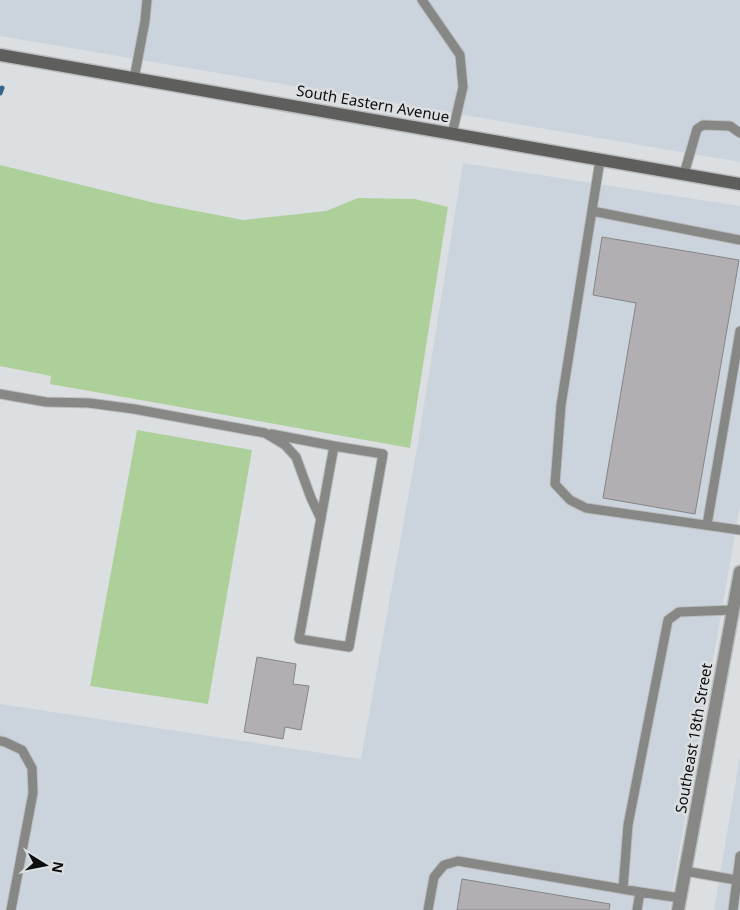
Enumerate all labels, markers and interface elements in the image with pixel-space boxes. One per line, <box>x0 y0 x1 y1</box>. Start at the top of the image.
street label: South Eastern Avenue <box>295 80 451 126</box>
street label: Southeast 18th Street <box>670 661 716 815</box>
north arrow <box>20 840 70 890</box>
text: N <box>48 860 69 875</box>

